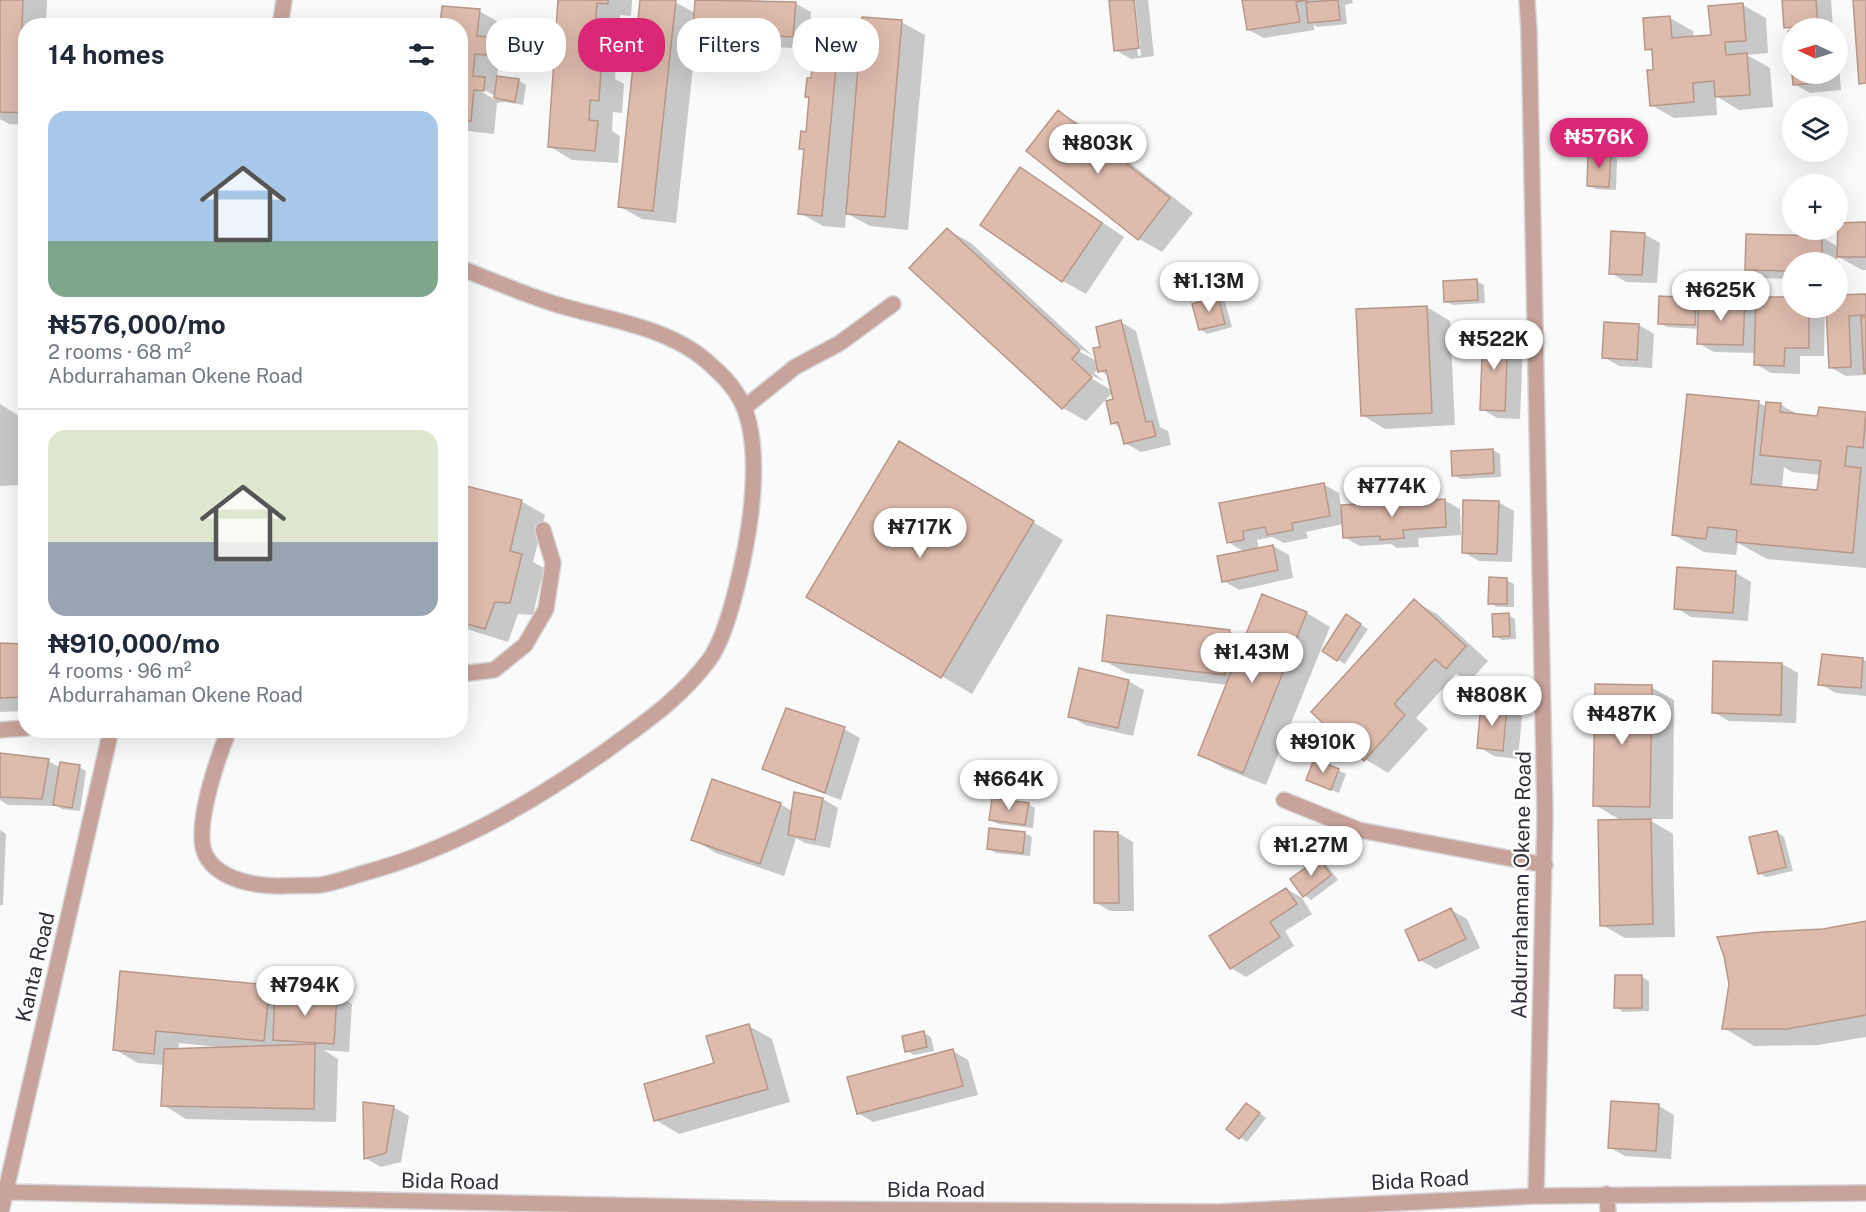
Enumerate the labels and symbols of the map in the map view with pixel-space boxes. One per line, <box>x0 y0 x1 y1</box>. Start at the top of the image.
north arrow <box>1782 18 1848 84</box>
pin: ₦576K <box>1557 118 1641 169</box>
pin: ₦803K <box>1056 124 1140 175</box>
pin: ₦1.13M <box>1160 262 1258 313</box>
pin: ₦625K <box>1679 271 1763 322</box>
pin: ₦522K <box>1452 320 1536 371</box>
pin: ₦774K <box>1350 467 1434 518</box>
pin: ₦717K <box>878 508 962 559</box>
pin: ₦1.43M <box>1203 633 1301 684</box>
pin: ₦808K <box>1450 676 1534 727</box>
pin: ₦487K <box>1580 695 1664 746</box>
pin: ₦910K <box>1281 723 1365 774</box>
street label: Abdurrahaman Okene Road <box>1506 751 1536 1019</box>
pin: ₦664K <box>967 760 1051 811</box>
pin: ₦1.27M <box>1262 826 1360 877</box>
street label: Kanta Road <box>10 910 60 1024</box>
pin: ₦794K <box>263 966 347 1017</box>
street label: Bida Road <box>1370 1165 1470 1195</box>
street label: Bida Road <box>401 1168 499 1194</box>
street label: Bida Road <box>887 1177 985 1202</box>

